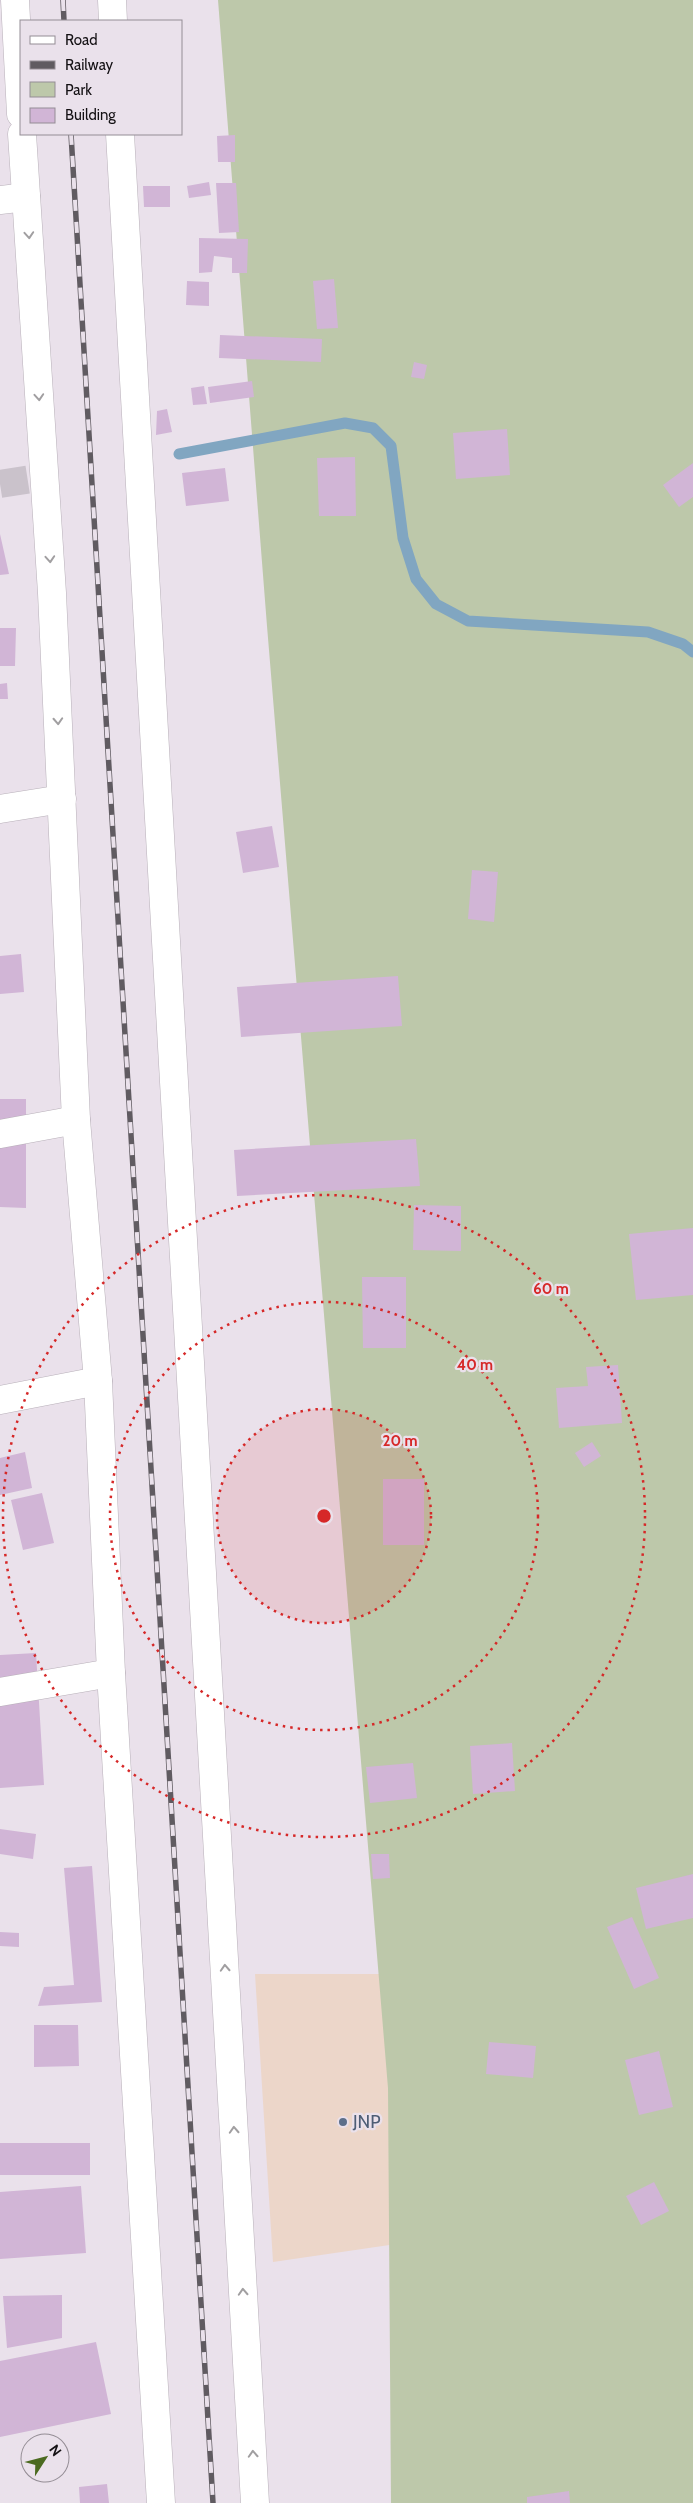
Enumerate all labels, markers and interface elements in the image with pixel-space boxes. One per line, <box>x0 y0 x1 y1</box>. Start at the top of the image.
legend <box>20 20 182 135</box>
text: Road <box>65 31 98 49</box>
text: Railway <box>65 56 114 74</box>
text: Park <box>65 81 92 99</box>
text: Building <box>65 106 116 124</box>
one-way arrow <box>23 231 34 239</box>
one-way arrow <box>34 393 45 401</box>
one-way arrow <box>45 555 56 563</box>
one-way arrow <box>53 718 64 726</box>
text: 60 m <box>533 1280 569 1298</box>
text: 40 m <box>457 1356 493 1374</box>
text: 20 m <box>383 1432 417 1450</box>
centre of rings <box>315 1507 333 1525</box>
one-way arrow <box>219 1963 230 1971</box>
place label: JNP <box>352 2111 381 2133</box>
marker: JNP <box>337 2116 349 2128</box>
one-way arrow <box>229 2126 240 2134</box>
one-way arrow <box>238 2288 249 2296</box>
north arrow <box>20 2433 70 2483</box>
text: N <box>45 2441 66 2460</box>
one-way arrow <box>247 2450 258 2458</box>

